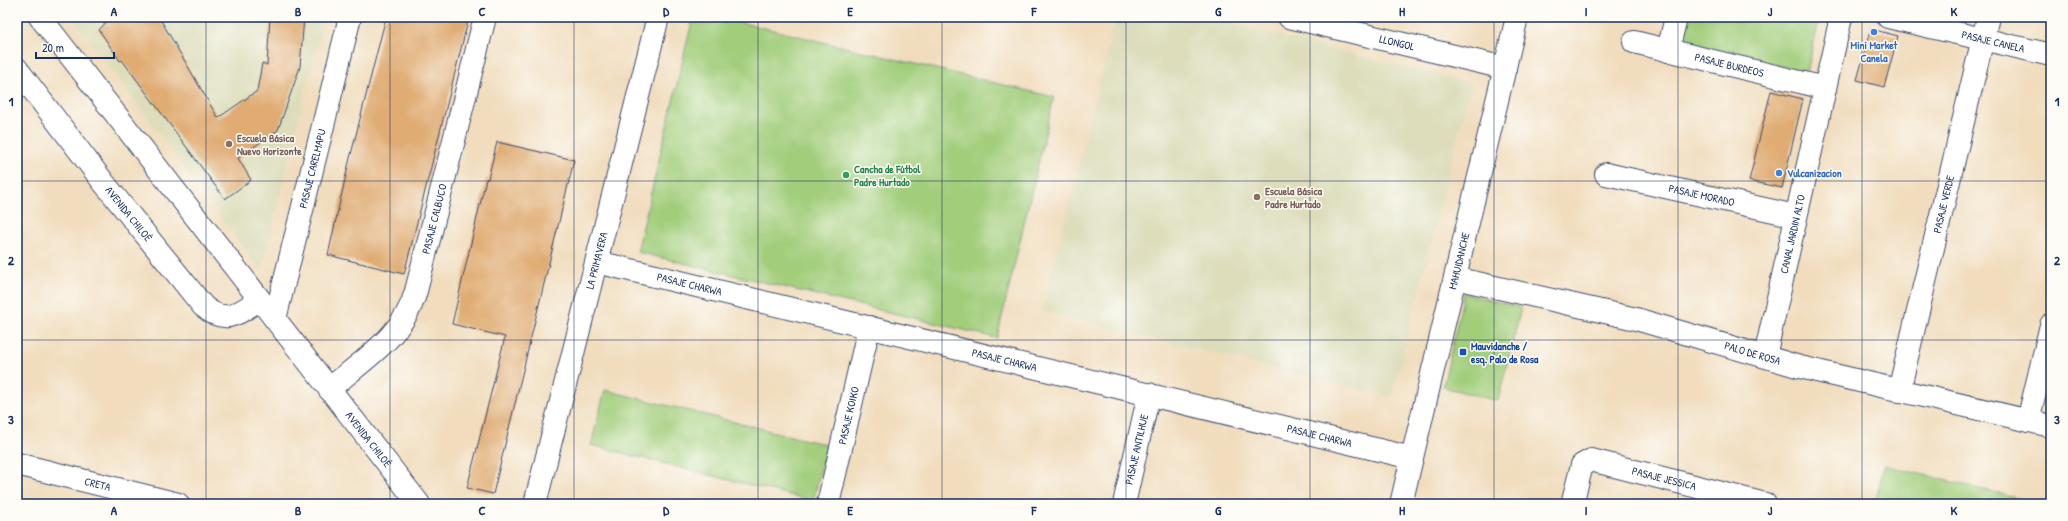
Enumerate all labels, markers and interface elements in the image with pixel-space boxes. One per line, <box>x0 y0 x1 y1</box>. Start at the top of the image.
text: A <box>111 2 118 20</box>
text: B <box>295 2 302 20</box>
text: C <box>478 2 486 20</box>
text: D <box>663 2 670 20</box>
text: E <box>847 2 853 20</box>
text: F <box>1031 2 1038 20</box>
text: G <box>1215 2 1222 20</box>
text: H <box>1399 2 1405 20</box>
text: I <box>1584 2 1588 20</box>
text: J <box>1768 2 1773 20</box>
text: K <box>1951 2 1958 20</box>
marker: Mini Market Canela <box>1869 27 1879 37</box>
street label: PASAJE CANELA <box>1960 27 2027 56</box>
street label: LLONGOL <box>1378 32 1416 53</box>
scale bar <box>36 34 114 60</box>
place label: Mini Market Canela <box>1851 38 1899 65</box>
text: 20 m <box>42 39 64 56</box>
street label: PASAJE BURDEOS <box>1693 50 1765 80</box>
text: 1 <box>9 92 14 110</box>
text: 1 <box>2055 92 2060 110</box>
street label: PASAJE CARELMAPU <box>296 127 329 210</box>
place label: Escuela Básica Nuevo Horizonte <box>237 131 302 158</box>
marker: Escuela Básica Nuevo Horizonte <box>224 139 234 149</box>
place label: Cancha de Fútbol Padre Hurtado <box>854 162 922 189</box>
place label: Vulcanizacion <box>1787 166 1842 180</box>
marker: Vulcanizacion <box>1774 168 1784 178</box>
marker: Cancha de Fútbol Padre Hurtado <box>841 170 851 180</box>
street label: PASAJE VERDE <box>1930 174 1957 234</box>
street label: PASAJE MORADO <box>1667 181 1736 209</box>
street label: PASAJE CALBUCO <box>419 182 450 255</box>
street label: AVENIDA CHILOÉ <box>102 183 155 244</box>
place label: Escuela Básica Padre Hurtado <box>1265 184 1323 211</box>
marker: Escuela Básica Padre Hurtado <box>1252 192 1262 202</box>
street label: CANAL JARDIN ALTO <box>1777 193 1808 275</box>
street label: LA PRIMAVERA <box>583 230 611 291</box>
street label: MAHUIDANCHE <box>1445 231 1473 291</box>
text: 2 <box>8 251 15 269</box>
text: 2 <box>2054 251 2061 269</box>
street label: PASAJE CHARWA <box>655 270 724 299</box>
street label: PALO DE ROSA <box>1723 338 1783 368</box>
place label: Mauvidanche / esq. Palo de Rosa <box>1470 339 1539 367</box>
street label: PASAJE CHARWA <box>971 345 1039 375</box>
marker: Mauvidanche / esq. Palo de Rosa <box>1458 347 1468 357</box>
street label: PASAJE KOIKO <box>835 385 862 446</box>
street label: AVENIDA CHILOÉ <box>343 409 395 470</box>
text: 3 <box>8 410 14 428</box>
text: 3 <box>2054 410 2060 428</box>
street label: PASAJE ANTILHUE <box>1122 413 1151 486</box>
street label: PASAJE CHARWA <box>1286 421 1354 450</box>
street label: PASAJE JESSICA <box>1631 464 1698 493</box>
street label: CRETA <box>83 474 113 494</box>
text: A <box>111 501 118 519</box>
text: B <box>295 501 302 519</box>
text: C <box>478 501 486 519</box>
text: D <box>663 501 670 519</box>
text: E <box>847 501 853 519</box>
text: F <box>1031 501 1038 519</box>
text: G <box>1215 501 1222 519</box>
text: H <box>1399 501 1405 519</box>
text: I <box>1584 501 1588 519</box>
text: J <box>1768 501 1773 519</box>
text: K <box>1951 501 1958 519</box>

